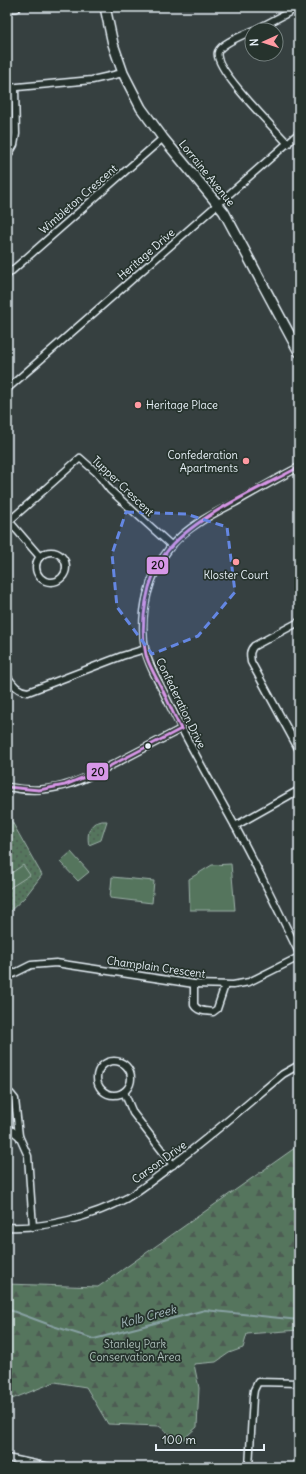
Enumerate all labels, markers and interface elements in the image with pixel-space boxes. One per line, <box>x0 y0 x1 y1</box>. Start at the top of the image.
north arrow <box>244 22 284 62</box>
text: N <box>247 38 261 47</box>
street label: Lorraine Avenue <box>176 137 238 209</box>
street label: Wimbleton Crescent <box>36 161 120 237</box>
street label: Heritage Drive <box>114 225 178 283</box>
place label: Heritage Place <box>146 398 218 412</box>
marker: Heritage Place <box>133 400 143 410</box>
place label: Confederation Apartments <box>167 448 238 475</box>
street label: Tupper Crescent <box>89 453 157 519</box>
marker: Confederation Apartments <box>241 456 251 466</box>
line badge: 20 <box>146 556 169 575</box>
marker: Kloster Court <box>231 557 241 567</box>
text: 20 <box>151 558 165 572</box>
place label: Kloster Court <box>204 568 269 582</box>
street label: Confederation Drive <box>153 655 209 751</box>
unlabelled marker <box>143 741 153 751</box>
line badge: 20 <box>86 762 109 781</box>
text: 20 <box>91 765 105 779</box>
street label: Champlain Crescent <box>106 953 207 981</box>
street label: Carson Drive <box>129 1137 189 1187</box>
water label: Kolb Creek <box>118 1301 179 1331</box>
park label: Stanley Park Conservation Area <box>89 1337 181 1364</box>
scale bar <box>156 1426 264 1452</box>
text: 100 m <box>162 1432 196 1447</box>

